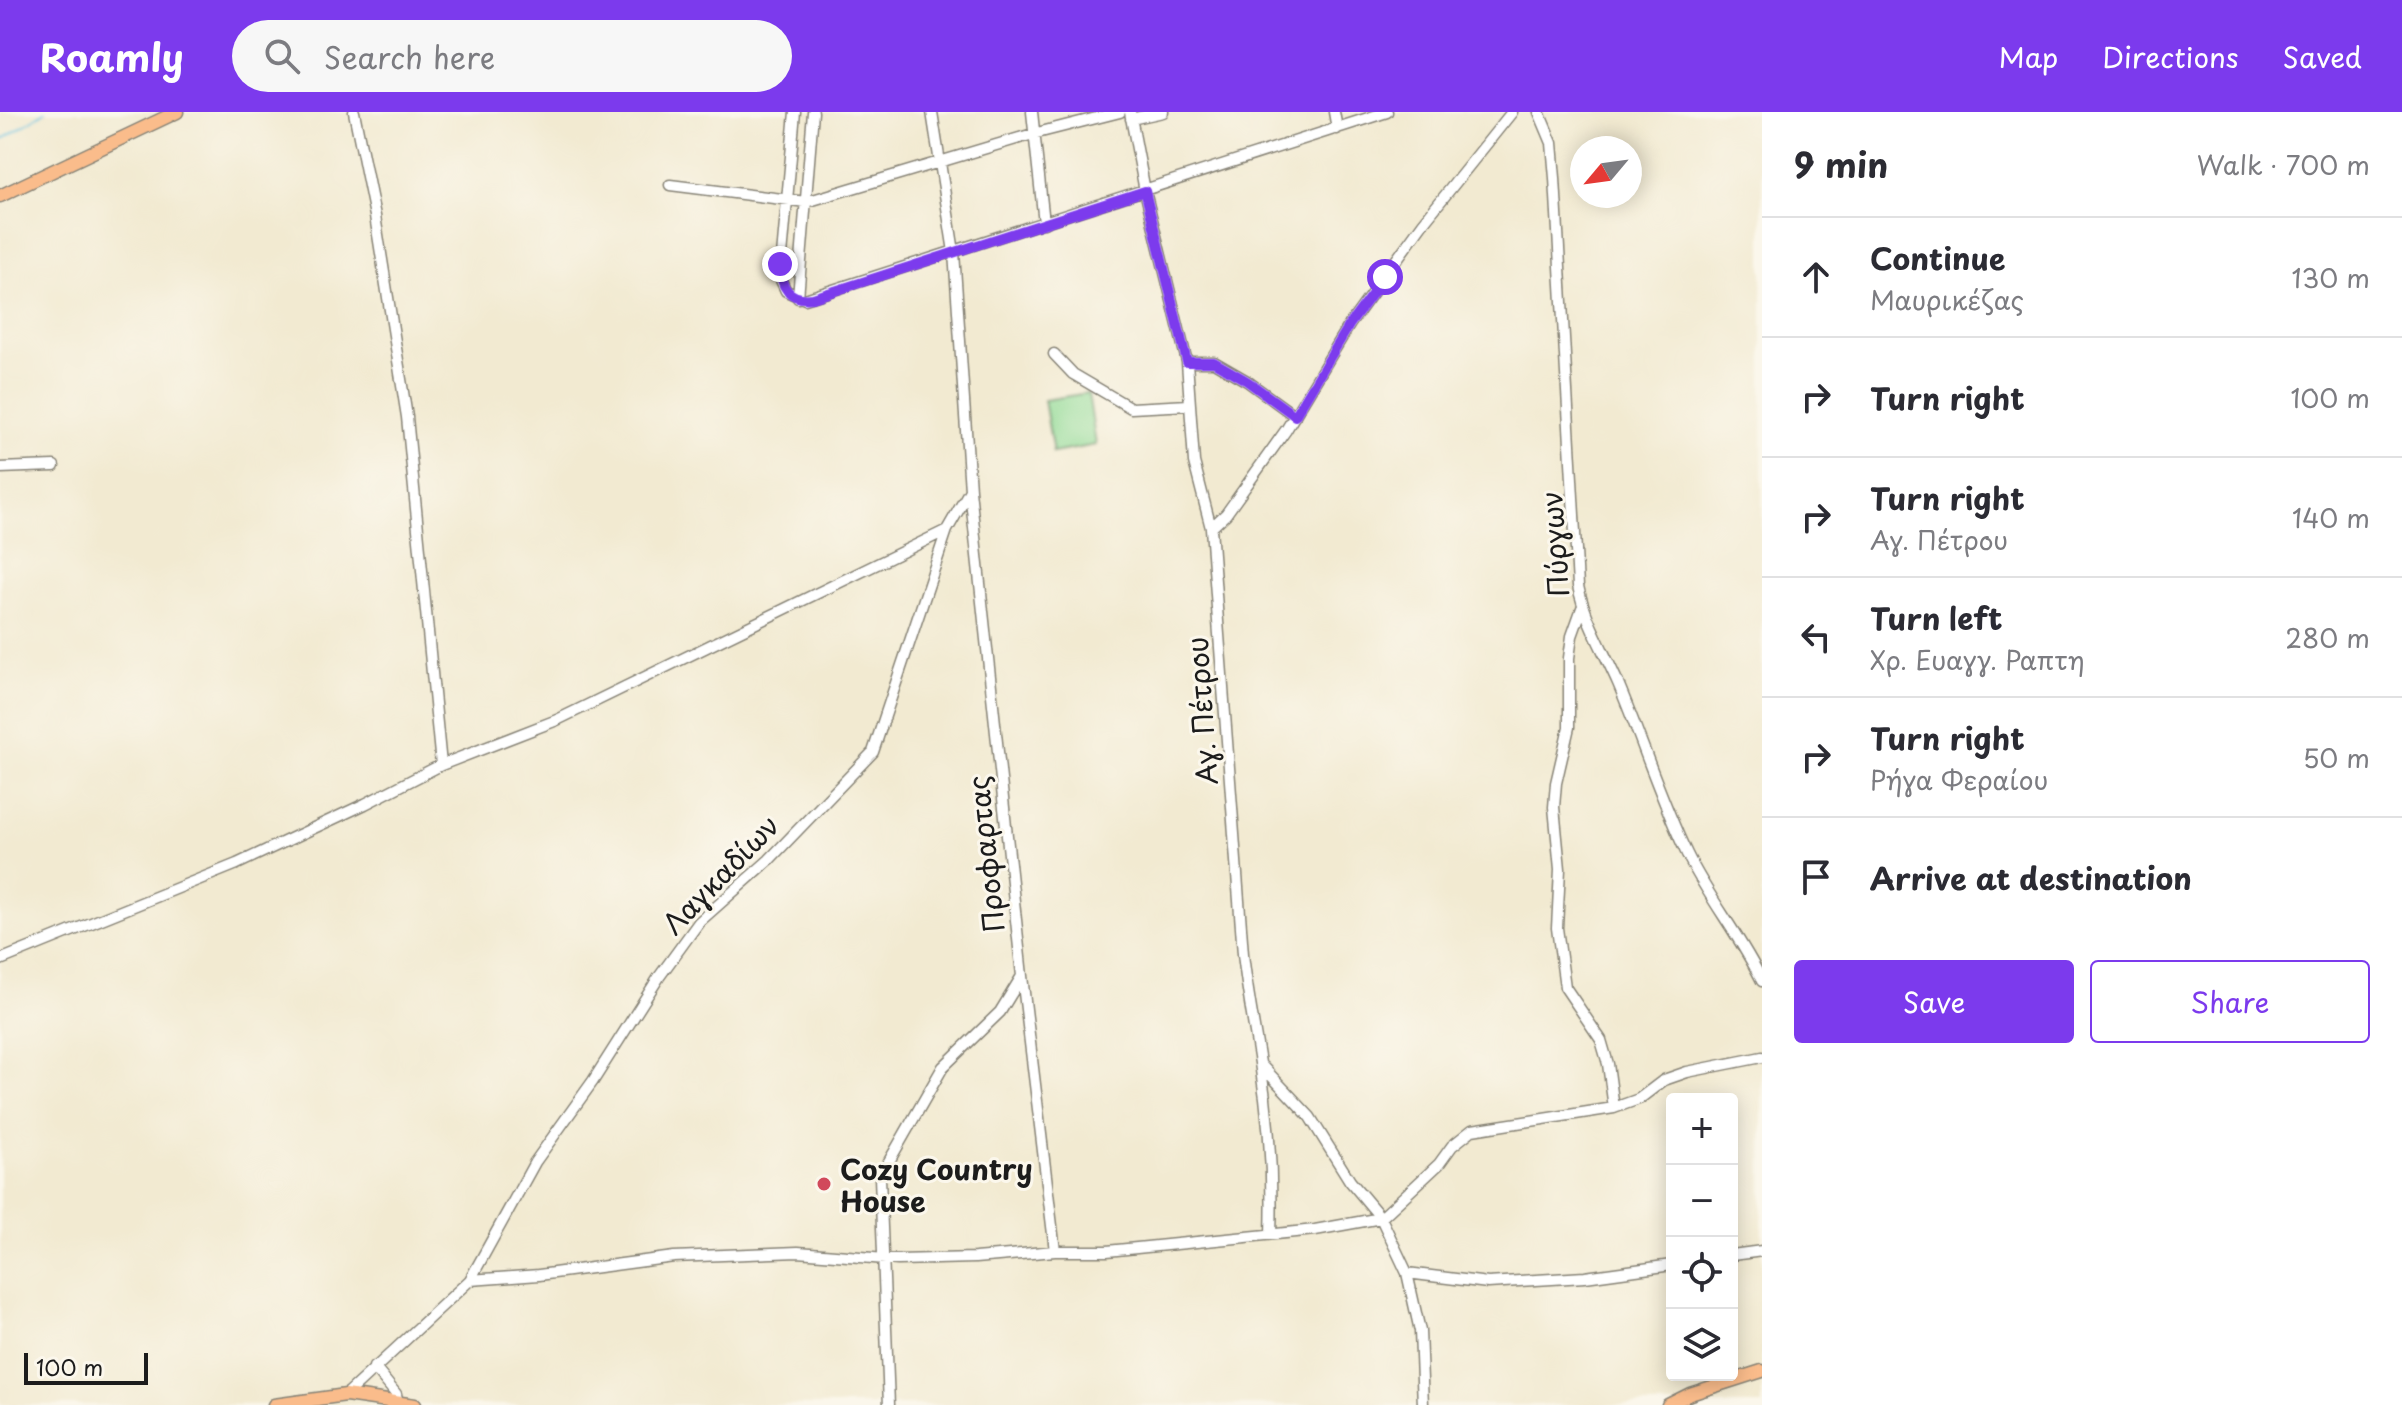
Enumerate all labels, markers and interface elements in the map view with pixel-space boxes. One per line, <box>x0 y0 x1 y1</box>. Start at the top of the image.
search box <box>232 20 792 92</box>
text: Roamly <box>40 28 184 85</box>
icon: search <box>260 34 304 78</box>
text: Search here <box>324 34 495 79</box>
text: Map <box>1999 35 2058 78</box>
text: Directions <box>2102 35 2239 78</box>
text: Saved <box>2283 35 2362 78</box>
north arrow <box>1570 136 1642 208</box>
text: 9 min <box>1794 138 1888 190</box>
text: Walk · 700 m <box>2197 145 2370 184</box>
text: Continue <box>1870 235 2005 280</box>
route end <box>762 246 798 282</box>
icon: ahead <box>1794 255 1838 299</box>
text: 130 m <box>2291 258 2370 297</box>
route start <box>1367 259 1403 295</box>
text: Μαυρικέζας <box>1870 280 2024 319</box>
icon: right <box>1794 375 1838 419</box>
text: Turn right <box>1870 375 2025 420</box>
text: 100 m <box>2290 378 2370 417</box>
text: Turn right <box>1870 475 2025 520</box>
street label: Πύργων <box>1529 490 1579 598</box>
icon: right <box>1794 495 1838 539</box>
text: 140 m <box>2292 498 2370 537</box>
text: Αγ. Πέτρου <box>1870 520 2008 559</box>
text: Turn left <box>1870 595 2002 640</box>
icon: left <box>1794 615 1838 659</box>
text: 280 m <box>2285 618 2370 657</box>
street label: Αγ. Πέτρου <box>1174 635 1228 787</box>
text: Χρ. Ευαγγ. Ραπτη <box>1870 640 2085 679</box>
text: Turn right <box>1870 715 2025 760</box>
icon: right <box>1794 735 1838 779</box>
text: 50 m <box>2303 738 2370 777</box>
text: Ρήγα Φεραίου <box>1870 760 2048 799</box>
street label: Προφαρτας <box>955 774 1015 934</box>
street label: Λαγκαδίων <box>652 804 788 944</box>
icon: arrive <box>1794 855 1838 899</box>
text: Arrive at destination <box>1870 855 2192 900</box>
button: Save <box>1794 960 2074 1043</box>
button: Share <box>2090 960 2370 1043</box>
map controls <box>1666 1093 1738 1381</box>
button: + <box>1666 1093 1738 1165</box>
place label: Cozy Country House <box>840 1147 1032 1222</box>
button: − <box>1666 1165 1738 1237</box>
marker: Cozy Country House <box>815 1175 833 1193</box>
button: locate <box>1666 1237 1738 1309</box>
button: layers <box>1666 1309 1738 1381</box>
scale bar <box>24 1349 148 1385</box>
text: 100 m <box>36 1350 103 1383</box>

